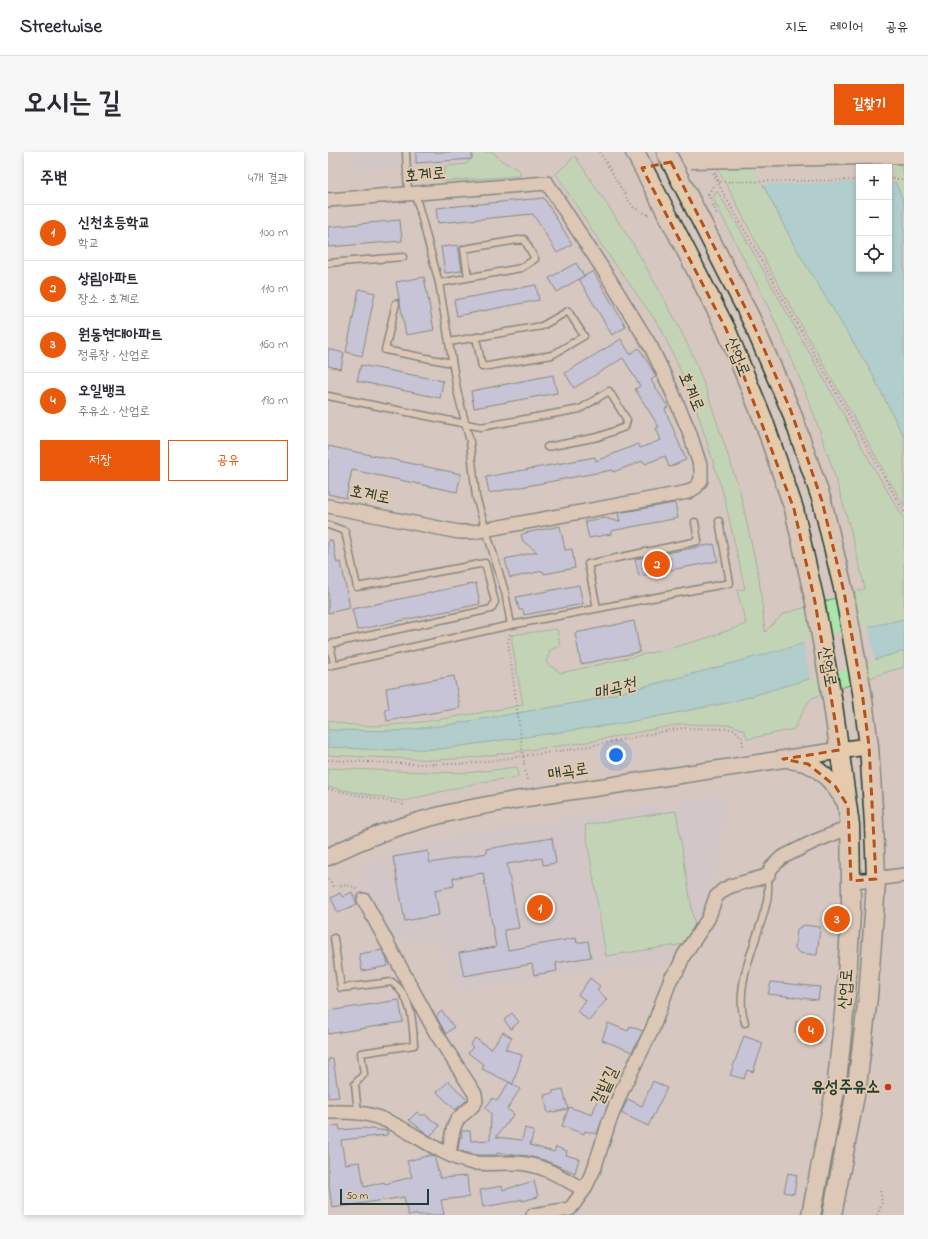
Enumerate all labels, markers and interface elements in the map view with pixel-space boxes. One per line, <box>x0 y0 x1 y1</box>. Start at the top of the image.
text: Streetwise <box>20 14 102 41</box>
text: 지도 <box>785 17 808 38</box>
text: 레이어 <box>830 17 863 38</box>
text: 공유 <box>885 17 908 38</box>
text: 오시는 길 <box>24 84 121 125</box>
button: 길찾기 <box>834 84 904 125</box>
street label: 호계로 <box>403 161 447 189</box>
map controls <box>856 164 892 272</box>
button: + <box>856 164 892 200</box>
text: 주변 <box>40 166 67 191</box>
text: 4개 결과 <box>248 169 288 188</box>
button: − <box>856 200 892 236</box>
text: 신천초등학교 <box>78 212 150 234</box>
text: 1 <box>51 223 55 242</box>
text: 100 m <box>259 223 288 242</box>
text: 학교 <box>78 234 99 253</box>
button: locate <box>856 236 892 272</box>
text: 상림아파트 <box>78 268 138 290</box>
text: 2 <box>50 279 56 298</box>
text: 110 m <box>261 279 288 298</box>
text: 장소 · 호계로 <box>78 290 140 309</box>
text: 원동현대아파트 <box>78 324 163 346</box>
street label: 산업로 <box>718 333 756 381</box>
text: 3 <box>50 335 56 354</box>
text: 160 m <box>259 335 288 354</box>
text: 정류장 · 산업로 <box>78 346 150 365</box>
street label: 호계로 <box>671 368 711 416</box>
text: 오일뱅크 <box>78 380 126 402</box>
text: 4 <box>50 391 56 410</box>
text: 190 m <box>261 391 288 410</box>
text: 주유소 · 산업로 <box>78 402 150 421</box>
button: 저장 <box>40 440 160 481</box>
button: 공유 <box>168 440 288 481</box>
street label: 호계로 <box>347 479 393 511</box>
pin: 2 <box>644 549 670 579</box>
street label: 산업로 <box>811 645 843 689</box>
water label: 매곡천 <box>591 671 641 708</box>
your location <box>606 745 626 765</box>
street label: 매곡로 <box>546 756 590 788</box>
pin: 1 <box>527 893 553 923</box>
pin: 3 <box>824 904 850 934</box>
street label: 산업로 <box>832 968 860 1010</box>
pin: 4 <box>798 1015 824 1045</box>
street label: 갈밭길 <box>585 1062 625 1110</box>
place label: 유성주유소 <box>812 1075 880 1100</box>
marker: 유성주유소 <box>883 1082 893 1092</box>
scale bar <box>340 1187 429 1206</box>
text: 50 m <box>346 1188 368 1204</box>

